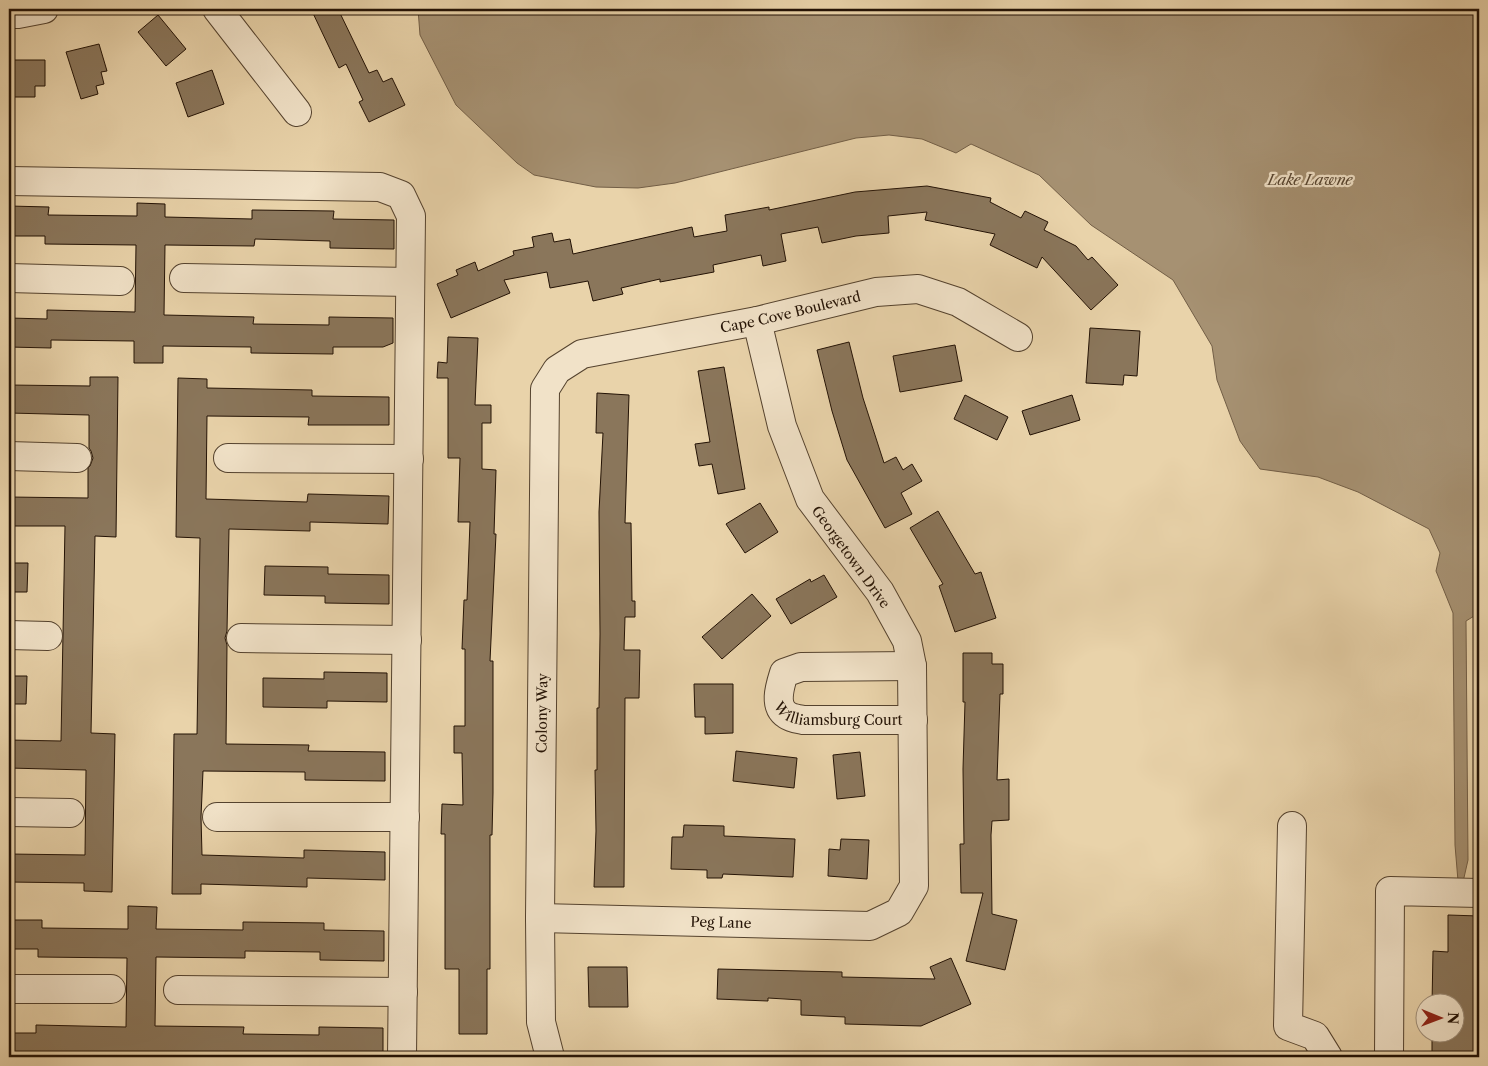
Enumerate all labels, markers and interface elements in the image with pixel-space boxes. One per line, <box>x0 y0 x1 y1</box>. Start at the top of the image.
water label: Lake Lawne <box>1266 170 1353 189</box>
street label: Cape Cove Boulevard <box>719 287 863 337</box>
street label: Georgetown Drive <box>808 502 894 612</box>
street label: Colony Way <box>533 673 551 753</box>
street label: Williamsburg Court <box>769 698 903 729</box>
street label: Peg Lane <box>690 913 752 932</box>
north arrow <box>1416 994 1466 1044</box>
text: N <box>1444 1012 1462 1024</box>

